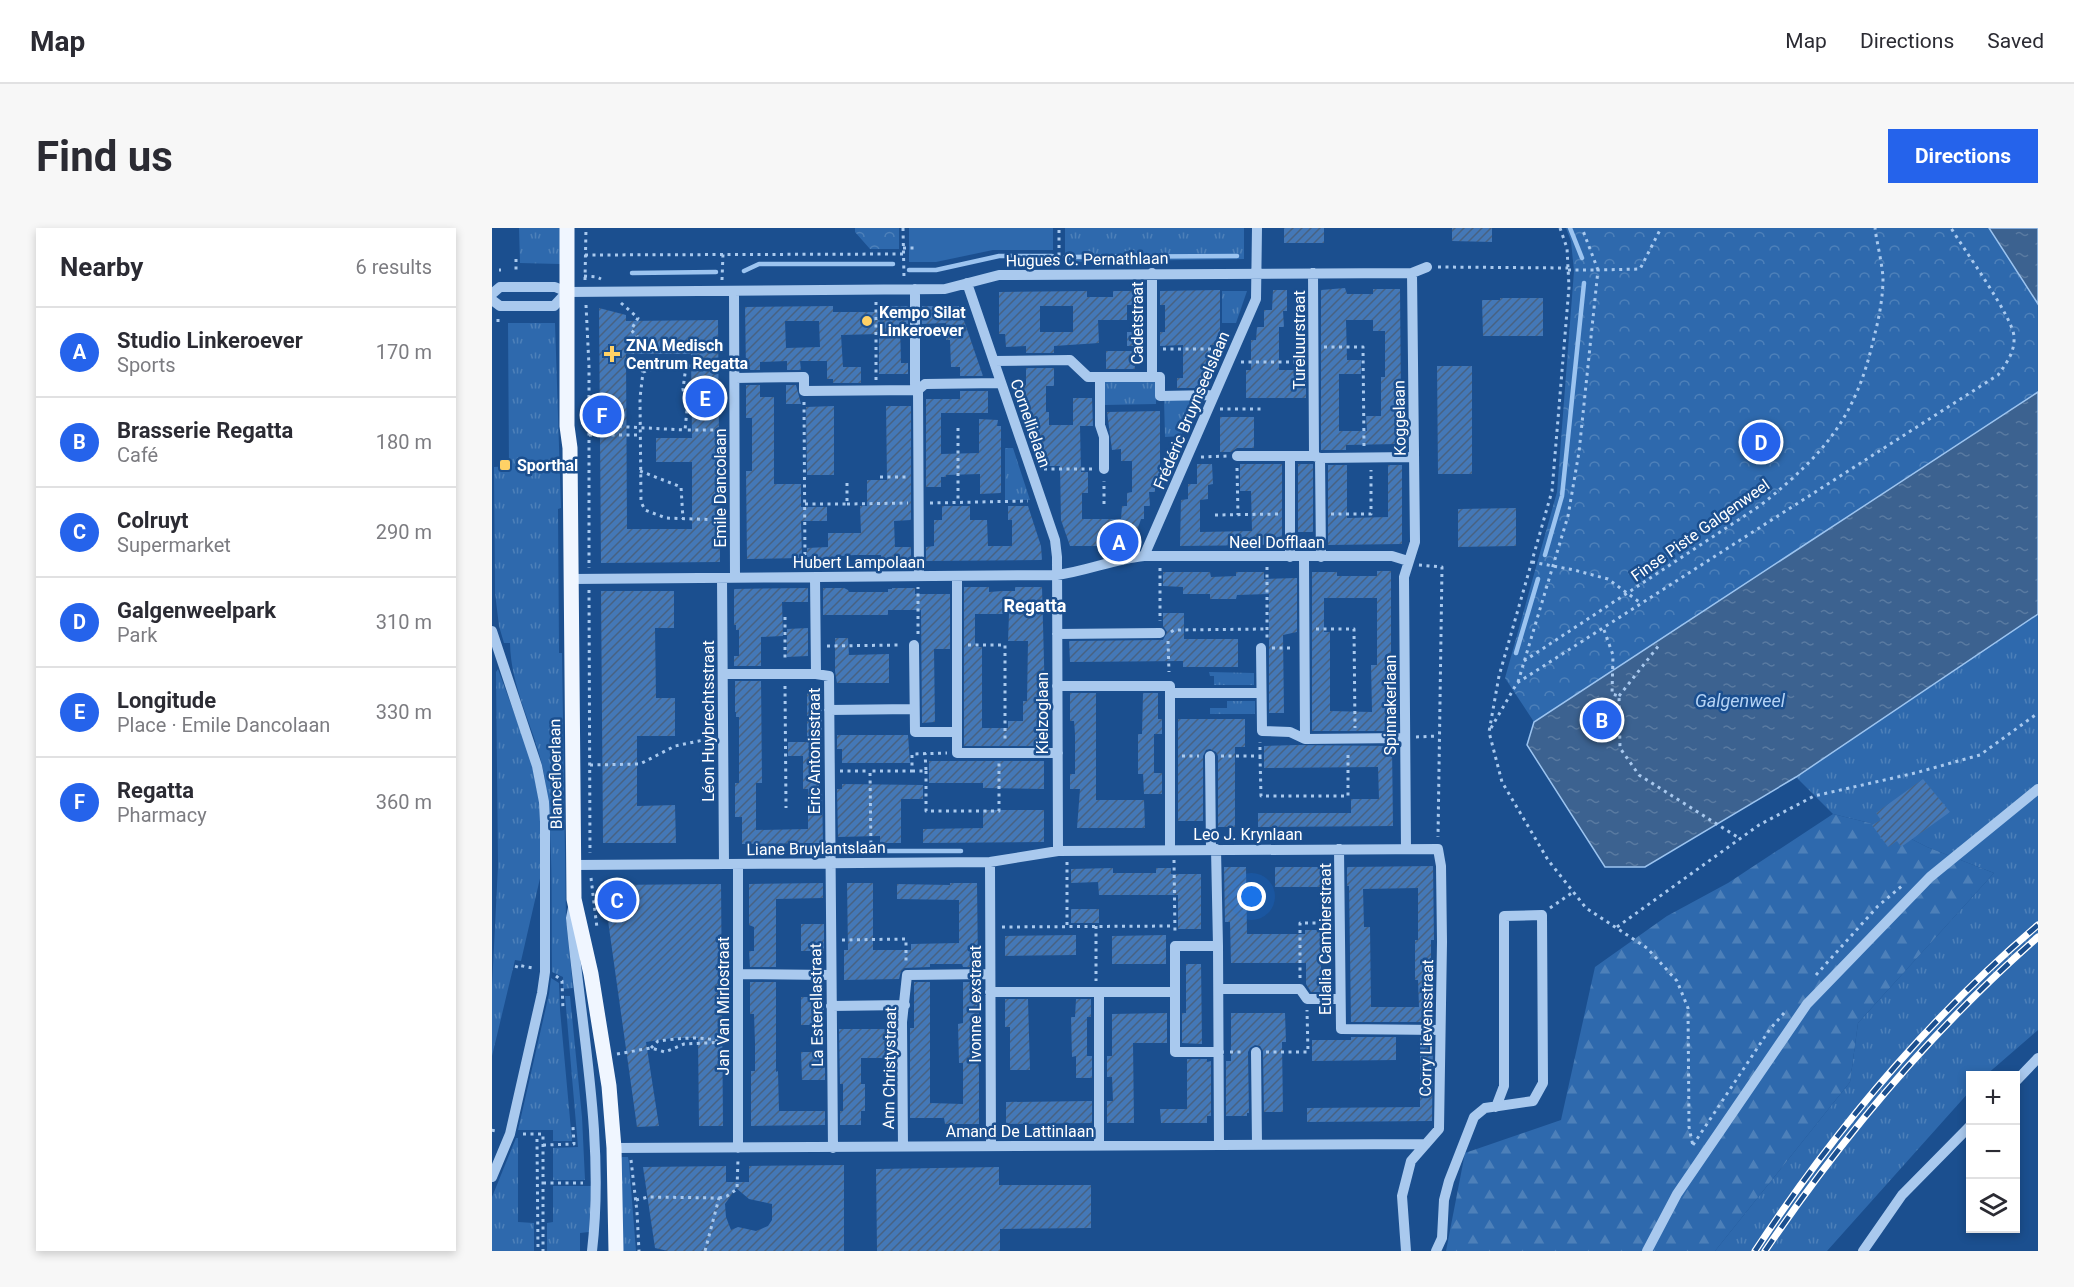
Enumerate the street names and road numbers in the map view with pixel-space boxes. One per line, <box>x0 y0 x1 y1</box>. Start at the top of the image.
street label: Hugues C. Pernathlaan <box>1005 249 1169 270</box>
street label: Cadetstraat <box>1128 281 1147 365</box>
street label: Tureluurstraat <box>1290 290 1309 390</box>
street label: Frédéric Bruynseelslaan <box>1150 328 1233 492</box>
street label: Cornellielaan <box>1006 376 1055 470</box>
street label: Koggelaan <box>1389 380 1410 456</box>
street label: Emile Dancolaan <box>711 428 730 548</box>
street label: Finse Piste Galgenweel <box>1627 475 1773 585</box>
street label: Neel Dofflaan <box>1229 533 1325 552</box>
street label: Hubert Lampolaan <box>793 553 925 572</box>
street label: Léon Huybrechtsstraat <box>699 640 718 802</box>
street label: Spinnakerlaan <box>1381 655 1400 755</box>
street label: Kielzoglaan <box>1033 672 1052 754</box>
street label: Eric Antonisstraat <box>805 688 824 814</box>
street label: Blancefloerlaan <box>545 719 566 829</box>
street label: Leo J. Krynlaan <box>1193 825 1303 844</box>
street label: Liane Bruylantslaan <box>746 838 886 859</box>
street label: Eulalia Cambierstraat <box>1316 863 1335 1015</box>
street label: Jan Van Mirlostraat <box>714 936 733 1076</box>
street label: La Esterellastraat <box>806 943 827 1067</box>
street label: Ivonne Lexstraat <box>966 945 985 1063</box>
street label: Corry Lievensstraat <box>1416 959 1437 1097</box>
street label: Ann Christystraat <box>879 1006 900 1130</box>
street label: Amand De Lattinlaan <box>946 1122 1094 1141</box>

